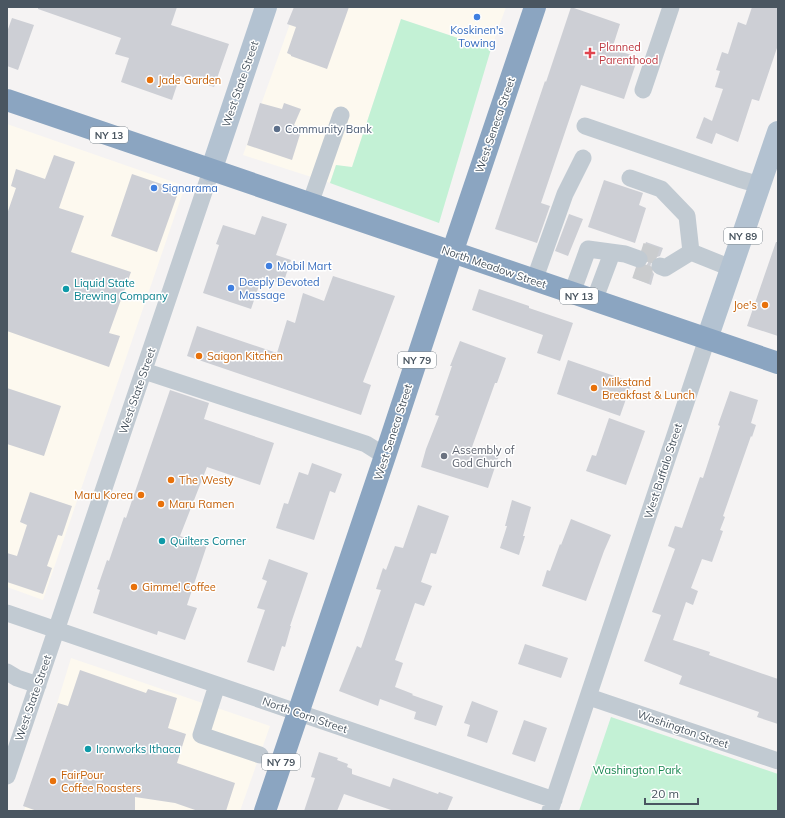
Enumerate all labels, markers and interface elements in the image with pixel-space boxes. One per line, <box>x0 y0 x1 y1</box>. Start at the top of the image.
marker: Koskinen's Towing <box>472 12 482 22</box>
place label: Koskinen's Towing <box>450 23 504 50</box>
street label: West State Street <box>219 39 261 129</box>
place label: Planned Parenthood <box>599 40 658 67</box>
marker: Planned Parenthood <box>584 47 596 59</box>
place label: Jade Garden <box>158 73 221 87</box>
marker: Jade Garden <box>145 75 155 85</box>
street label: West Seneca Street <box>472 75 518 175</box>
place label: Community Bank <box>285 122 372 136</box>
marker: Community Bank <box>272 124 282 134</box>
road number: NY 13 <box>90 127 128 143</box>
place label: Signarama <box>162 181 218 195</box>
marker: Signarama <box>149 183 159 193</box>
road number: NY 89 <box>724 228 762 244</box>
street label: North Meadow Street <box>440 243 548 292</box>
place label: Mobil Mart <box>277 259 332 273</box>
marker: Mobil Mart <box>264 261 274 271</box>
place label: Deeply Devoted Massage <box>239 275 320 302</box>
place label: Liquid State Brewing Company <box>74 276 168 303</box>
marker: Deeply Devoted Massage <box>226 283 236 293</box>
marker: Liquid State Brewing Company <box>61 284 71 294</box>
road number: NY 13 <box>560 288 598 304</box>
place label: Joe's <box>733 298 757 312</box>
marker: Joe's <box>760 300 770 310</box>
street label: West State Street <box>116 346 158 436</box>
place label: Saigon Kitchen <box>207 349 283 363</box>
marker: Saigon Kitchen <box>194 351 204 361</box>
road number: NY 79 <box>398 352 436 368</box>
place label: Milkstand Breakfast & Lunch <box>602 375 695 402</box>
street label: West Seneca Street <box>371 382 415 482</box>
marker: Milkstand Breakfast & Lunch <box>589 383 599 393</box>
street label: West Buffalo Street <box>641 421 685 520</box>
place label: Assembly of God Church <box>452 443 515 470</box>
marker: Assembly of God Church <box>439 451 449 461</box>
place label: The Westy <box>179 473 234 487</box>
marker: The Westy <box>166 475 176 485</box>
place label: Maru Korea <box>74 488 133 502</box>
marker: Maru Korea <box>136 490 146 500</box>
place label: Maru Ramen <box>169 497 235 511</box>
marker: Maru Ramen <box>156 499 166 509</box>
place label: Quilters Corner <box>170 534 246 548</box>
marker: Quilters Corner <box>157 536 167 546</box>
place label: Gimme! Coffee <box>142 580 216 594</box>
marker: Gimme! Coffee <box>129 582 139 592</box>
street label: West State Street <box>12 653 54 743</box>
street label: North Corn Street <box>261 694 350 736</box>
street label: Washington Street <box>636 707 731 751</box>
place label: Ironworks Ithaca <box>96 742 181 756</box>
marker: Ironworks Ithaca <box>83 744 93 754</box>
road number: NY 79 <box>262 754 300 770</box>
park label: Washington Park <box>593 763 682 777</box>
place label: FairPour Coffee Roasters <box>61 768 141 795</box>
marker: FairPour Coffee Roasters <box>48 776 58 786</box>
scale bar <box>645 780 698 806</box>
text: 20 m <box>651 786 679 801</box>

